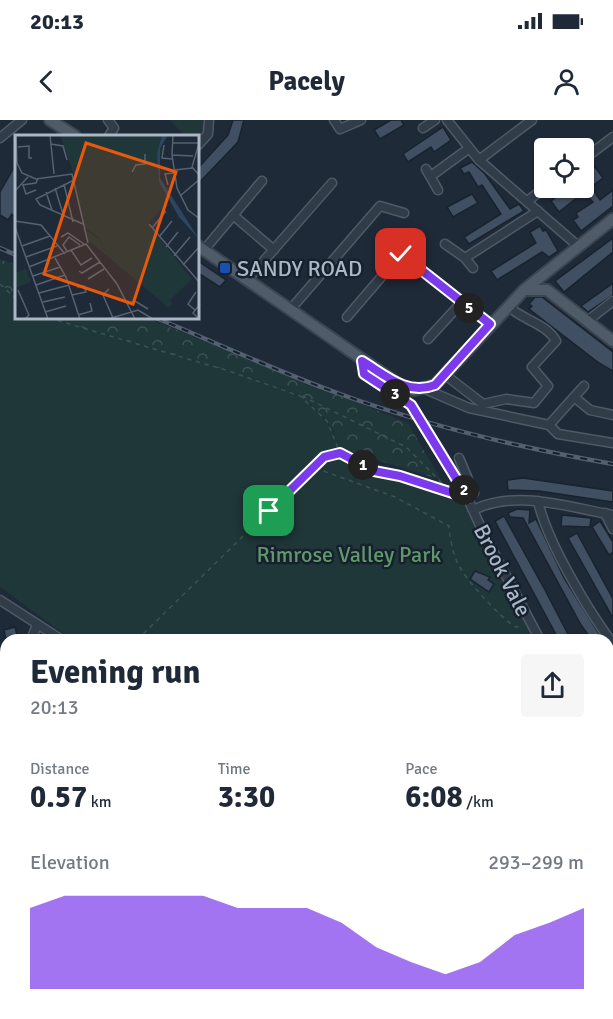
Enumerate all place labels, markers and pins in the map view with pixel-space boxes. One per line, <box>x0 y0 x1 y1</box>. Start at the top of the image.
pin <box>375 228 426 279</box>
place label: SANDY ROAD <box>237 255 362 282</box>
marker: SANDY ROAD <box>218 261 232 275</box>
pin: 5 <box>454 293 484 323</box>
pin: 3 <box>380 379 410 409</box>
pin: 1 <box>348 450 378 480</box>
pin: 2 <box>449 475 479 505</box>
pin <box>243 485 294 536</box>

